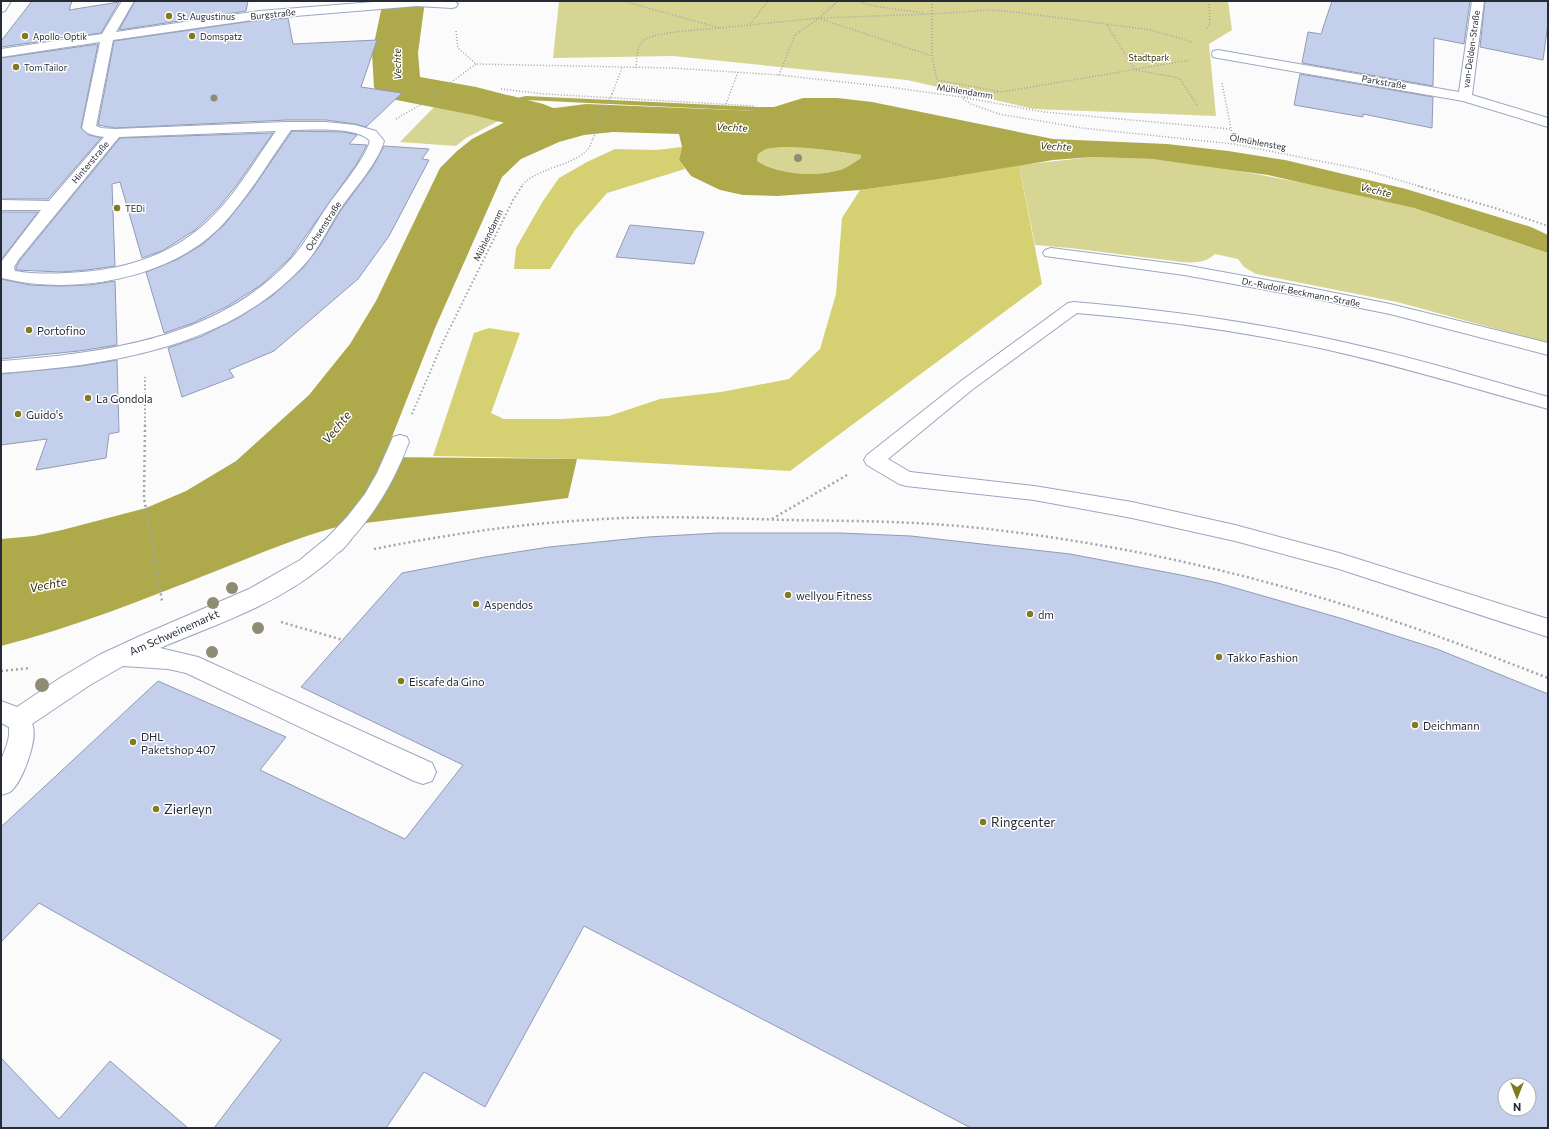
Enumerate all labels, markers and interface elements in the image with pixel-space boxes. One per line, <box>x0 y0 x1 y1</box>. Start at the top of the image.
street label: Burgstraße <box>250 6 296 22</box>
street label: van-Delden-Straße <box>1460 9 1482 88</box>
marker: St. Augustinus <box>164 11 174 21</box>
place label: St. Augustinus <box>177 11 235 22</box>
marker: Apollo-Optik <box>20 31 30 41</box>
place label: Apollo-Optik <box>33 31 87 42</box>
marker: Domspatz <box>187 31 197 41</box>
place label: Domspatz <box>200 31 243 42</box>
water label: Vechte <box>391 47 403 80</box>
park label: Stadtpark <box>1129 52 1170 63</box>
marker: Tom Tailor <box>11 62 21 72</box>
place label: Tom Tailor <box>24 62 68 73</box>
street label: Parkstraße <box>1361 73 1407 91</box>
street label: Mühlendamm <box>936 81 994 101</box>
water label: Vechte <box>716 120 749 134</box>
street label: Ölmühlensteg <box>1229 132 1287 152</box>
street label: Hinterstraße <box>69 138 111 186</box>
water label: Vechte <box>1040 139 1073 153</box>
water label: Vechte <box>1359 181 1393 200</box>
street label: Ochsenstraße <box>303 199 343 253</box>
marker: TEDi <box>112 203 122 213</box>
place label: TEDi <box>125 203 145 214</box>
street label: Mühlendamm <box>471 207 505 263</box>
street label: Dr.-Rudolf-Beckmann-Straße <box>1241 275 1361 309</box>
place label: Portofino <box>37 324 86 337</box>
marker: Portofino <box>24 325 34 335</box>
place label: La Gondola <box>96 392 153 405</box>
marker: La Gondola <box>83 393 93 403</box>
water label: Vechte <box>319 407 354 446</box>
place label: Guido's <box>26 408 63 421</box>
marker: Guido's <box>13 409 23 419</box>
water label: Vechte <box>28 573 69 594</box>
place label: wellyou Fitness <box>796 589 872 602</box>
marker: wellyou Fitness <box>783 590 793 600</box>
place label: Aspendos <box>484 598 533 611</box>
marker: Aspendos <box>471 599 481 609</box>
street label: Am Schweinemarkt <box>127 606 221 658</box>
place label: dm <box>1038 608 1054 621</box>
marker: dm <box>1025 609 1035 619</box>
place label: Takko Fashion <box>1227 651 1298 664</box>
marker: Takko Fashion <box>1214 652 1224 662</box>
place label: Eiscafe da Gino <box>409 675 485 688</box>
marker: Eiscafe da Gino <box>396 676 406 686</box>
place label: Deichmann <box>1423 719 1479 732</box>
marker: Deichmann <box>1410 720 1420 730</box>
place label: DHL Paketshop 407 <box>141 730 216 756</box>
marker: DHL Paketshop 407 <box>128 737 138 747</box>
place label: Zierleyn <box>164 801 212 817</box>
marker: Zierleyn <box>151 804 161 814</box>
place label: Ringcenter <box>991 814 1055 830</box>
marker: Ringcenter <box>978 817 988 827</box>
north arrow <box>1497 1077 1537 1117</box>
text: N <box>1513 1101 1521 1114</box>

